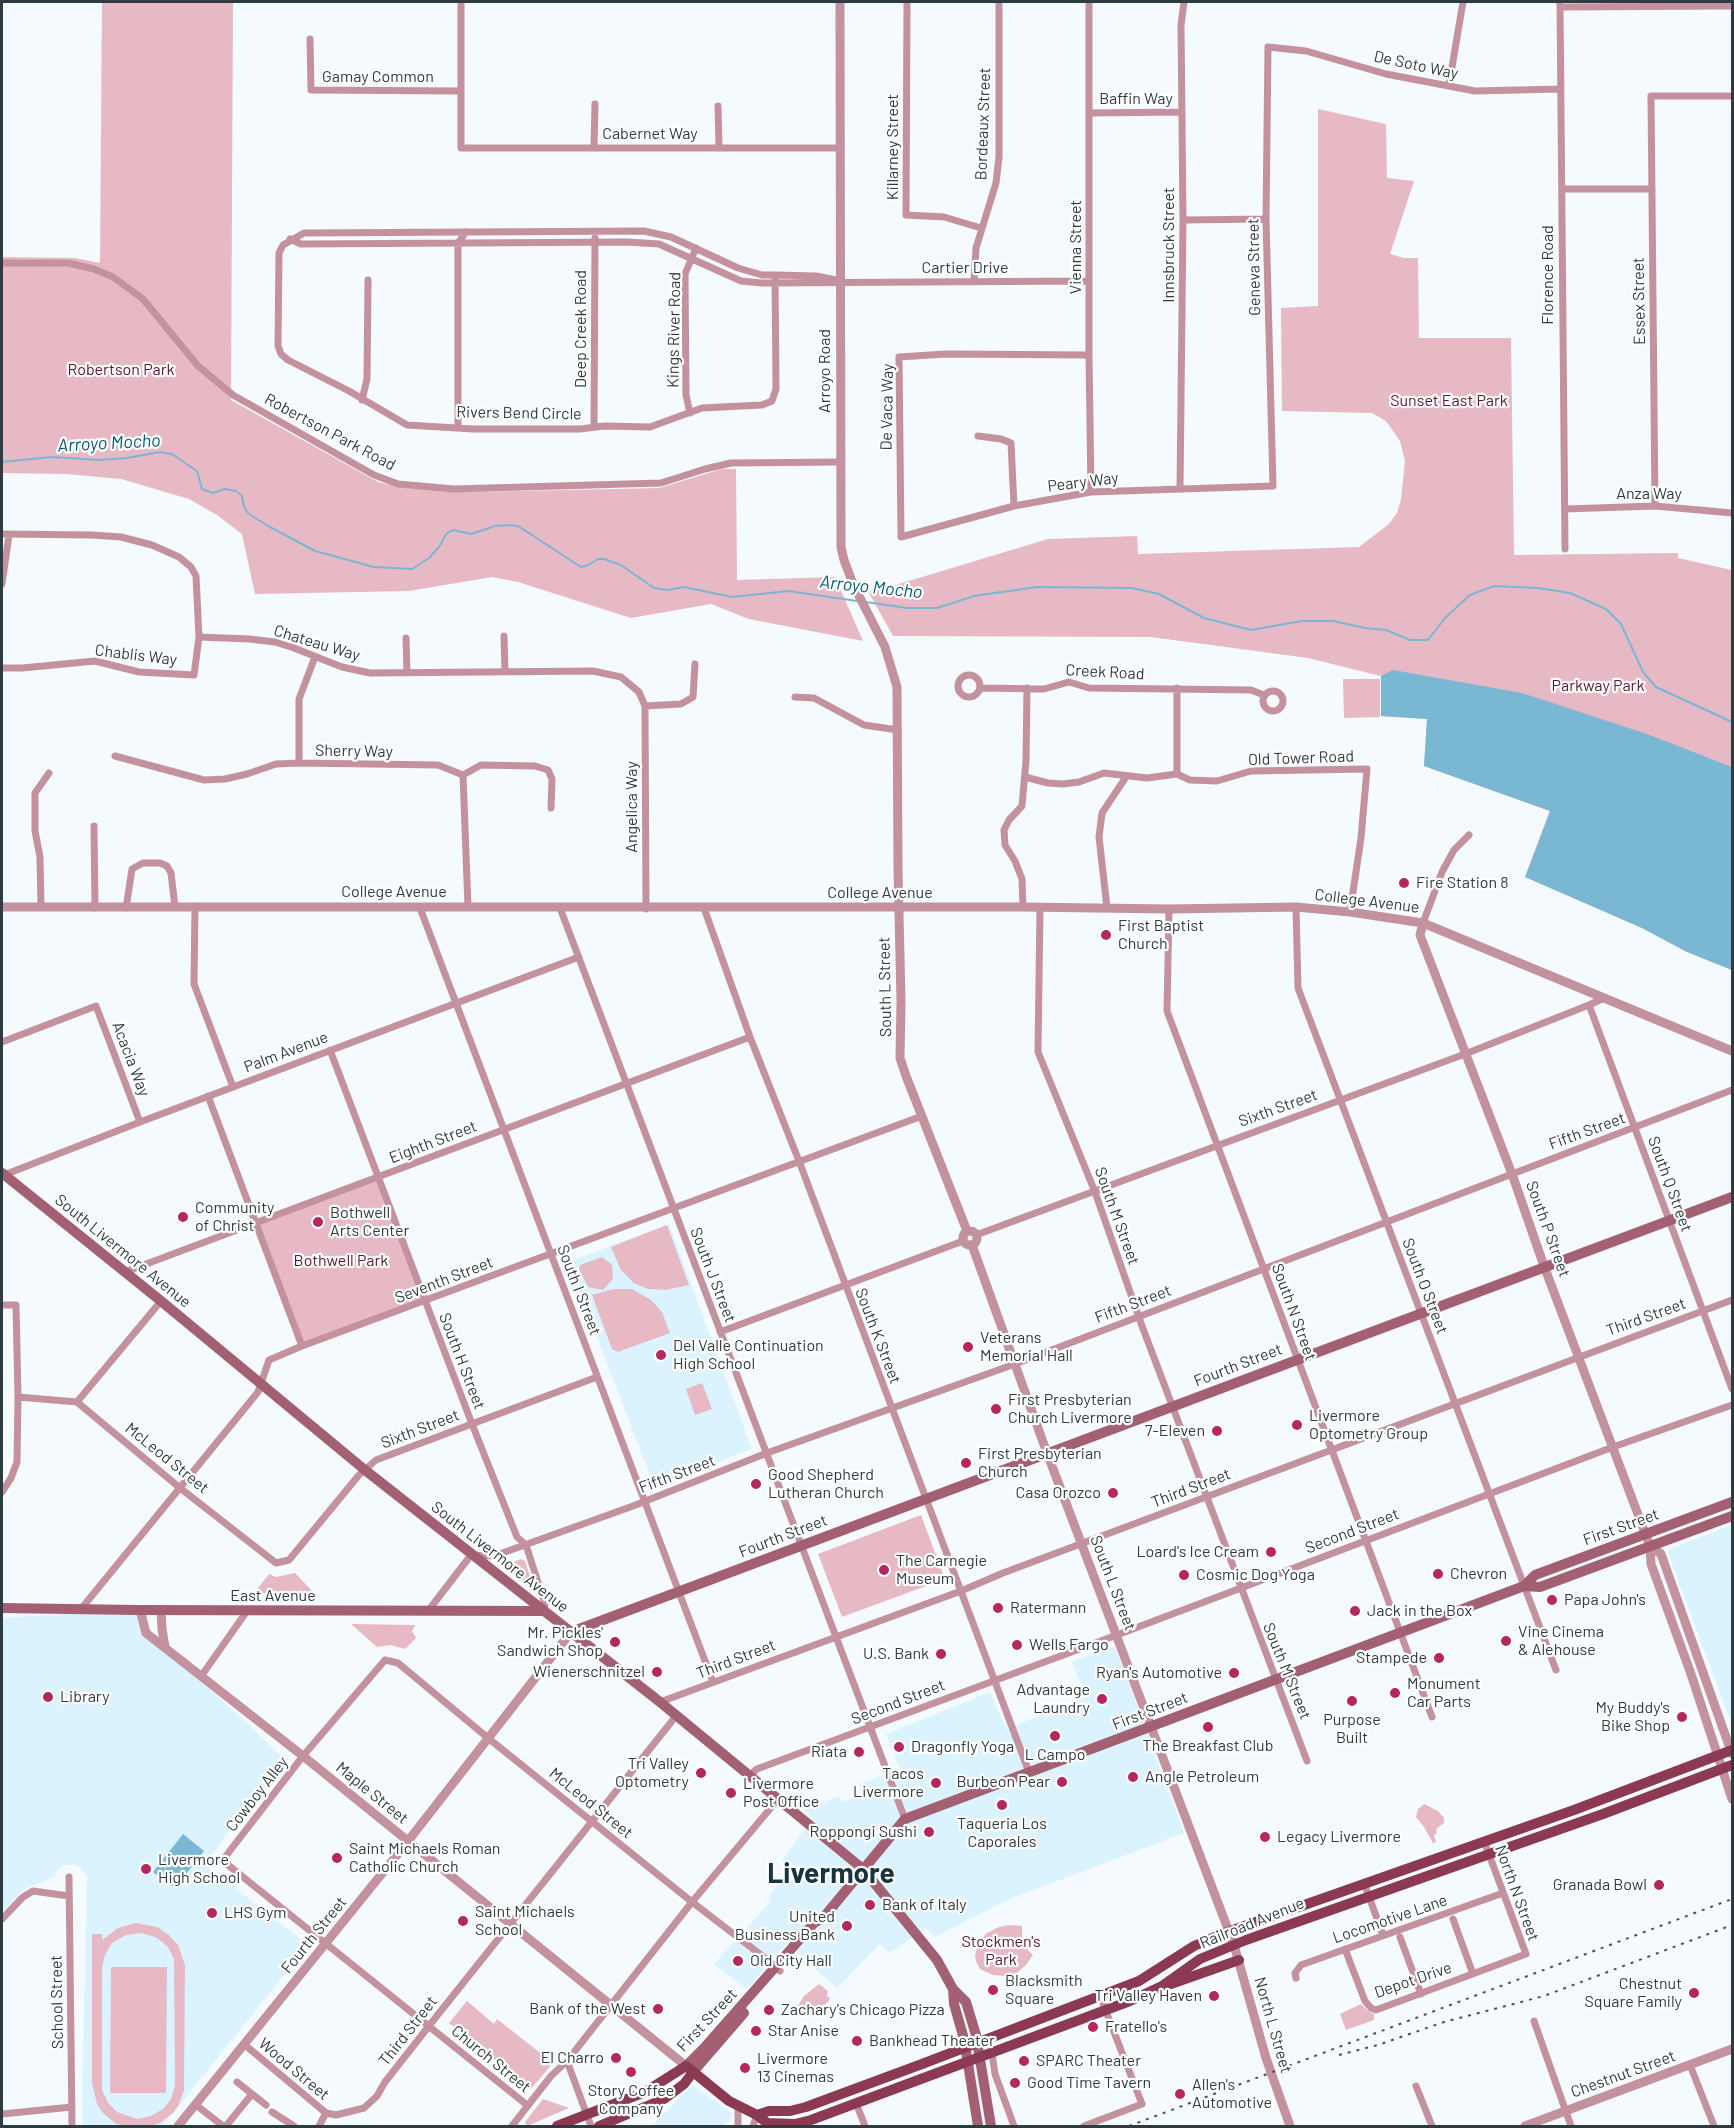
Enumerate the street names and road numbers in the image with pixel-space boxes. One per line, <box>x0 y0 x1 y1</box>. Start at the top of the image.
street label: De Soto Way <box>1372 47 1460 83</box>
street label: Gamay Common <box>322 67 434 87</box>
street label: Bordeaux Street <box>971 67 995 181</box>
street label: Baffin Way <box>1099 89 1173 109</box>
street label: Killarney Street <box>883 94 903 200</box>
street label: Cabernet Way <box>602 124 698 144</box>
street label: Innsbruck Street <box>1159 187 1179 303</box>
street label: Vienna Street <box>1066 200 1086 294</box>
street label: Geneva Street <box>1244 218 1264 316</box>
street label: Florence Road <box>1538 225 1558 325</box>
street label: Essex Street <box>1629 257 1649 345</box>
street label: Cartier Drive <box>922 258 1008 278</box>
street label: Deep Creek Road <box>571 270 591 388</box>
street label: Kings River Road <box>663 272 685 388</box>
street label: Arroyo Road <box>815 329 835 413</box>
street label: De Vaca Way <box>877 363 897 451</box>
street label: Robertson Park Road <box>261 389 399 475</box>
street label: Rivers Bend Circle <box>456 402 582 424</box>
street label: Peary Way <box>1046 468 1120 496</box>
street label: Anza Way <box>1616 484 1682 504</box>
street label: Chateau Way <box>272 621 362 665</box>
street label: Chablis Way <box>94 640 178 670</box>
street label: Creek Road <box>1065 660 1145 684</box>
street label: Sherry Way <box>315 741 393 761</box>
street label: Old Tower Road <box>1248 747 1354 769</box>
street label: Angelica Way <box>622 761 642 853</box>
street label: College Avenue <box>341 882 447 902</box>
street label: College Avenue <box>827 883 933 903</box>
street label: College Avenue <box>1314 885 1420 917</box>
street label: South L Street <box>875 937 895 1037</box>
street label: Acacia Way <box>108 1019 154 1099</box>
street label: Palm Avenue <box>241 1027 331 1077</box>
street label: Sixth Street <box>1236 1085 1320 1131</box>
street label: Fifth Street <box>1546 1108 1628 1154</box>
street label: Eighth Street <box>386 1117 480 1167</box>
street label: South Q Street <box>1644 1134 1696 1234</box>
street label: South M Street <box>1090 1165 1144 1267</box>
street label: South P Street <box>1522 1178 1574 1280</box>
street label: South Livermore Avenue <box>51 1190 195 1312</box>
street label: South J Street <box>686 1225 740 1325</box>
street label: South O Street <box>1398 1235 1452 1337</box>
street label: South I Street <box>553 1242 605 1338</box>
street label: Seventh Street <box>392 1252 496 1308</box>
street label: South N Street <box>1268 1261 1320 1363</box>
street label: Fifth Street <box>1092 1281 1174 1327</box>
street label: South K Street <box>851 1285 905 1387</box>
street label: Third Street <box>1604 1294 1688 1340</box>
street label: South H Street <box>435 1310 489 1412</box>
street label: Fourth Street <box>1191 1339 1285 1391</box>
street label: Sixth Street <box>378 1405 462 1453</box>
street label: McLeod Street <box>121 1419 213 1497</box>
street label: Fifth Street <box>636 1451 718 1497</box>
street label: Third Street <box>1149 1464 1233 1512</box>
street label: South Livermore Avenue <box>427 1497 573 1617</box>
street label: Second Street <box>1302 1504 1402 1558</box>
street label: First Street <box>1580 1504 1662 1550</box>
street label: Fourth Street <box>736 1510 830 1562</box>
street label: South L Street <box>1086 1533 1140 1633</box>
street label: East Avenue <box>230 1586 316 1606</box>
street label: South M Street <box>1259 1620 1315 1722</box>
street label: Third Street <box>694 1635 778 1683</box>
street label: Second Street <box>848 1675 948 1729</box>
street label: First Street <box>1110 1688 1190 1734</box>
street label: Cowboy Alley <box>222 1753 292 1835</box>
street label: Maple Street <box>332 1758 412 1828</box>
street label: McLeod Street <box>545 1764 637 1842</box>
street label: North N Street <box>1491 1842 1543 1944</box>
street label: Locomotive Lane <box>1330 1890 1450 1948</box>
street label: Fourth Street <box>277 1893 351 1977</box>
street label: Railroad Avenue <box>1197 1893 1307 1953</box>
street label: School Street <box>47 1955 67 2049</box>
street label: Depot Drive <box>1372 1958 1454 2002</box>
street label: North L Street <box>1250 1975 1296 2075</box>
street label: First Street <box>673 1984 741 2056</box>
street label: Third Street <box>375 1992 441 2070</box>
street label: Church Street <box>447 2021 535 2097</box>
street label: Wood Street <box>255 2034 333 2104</box>
street label: Chestnut Street <box>1568 2046 1678 2102</box>

